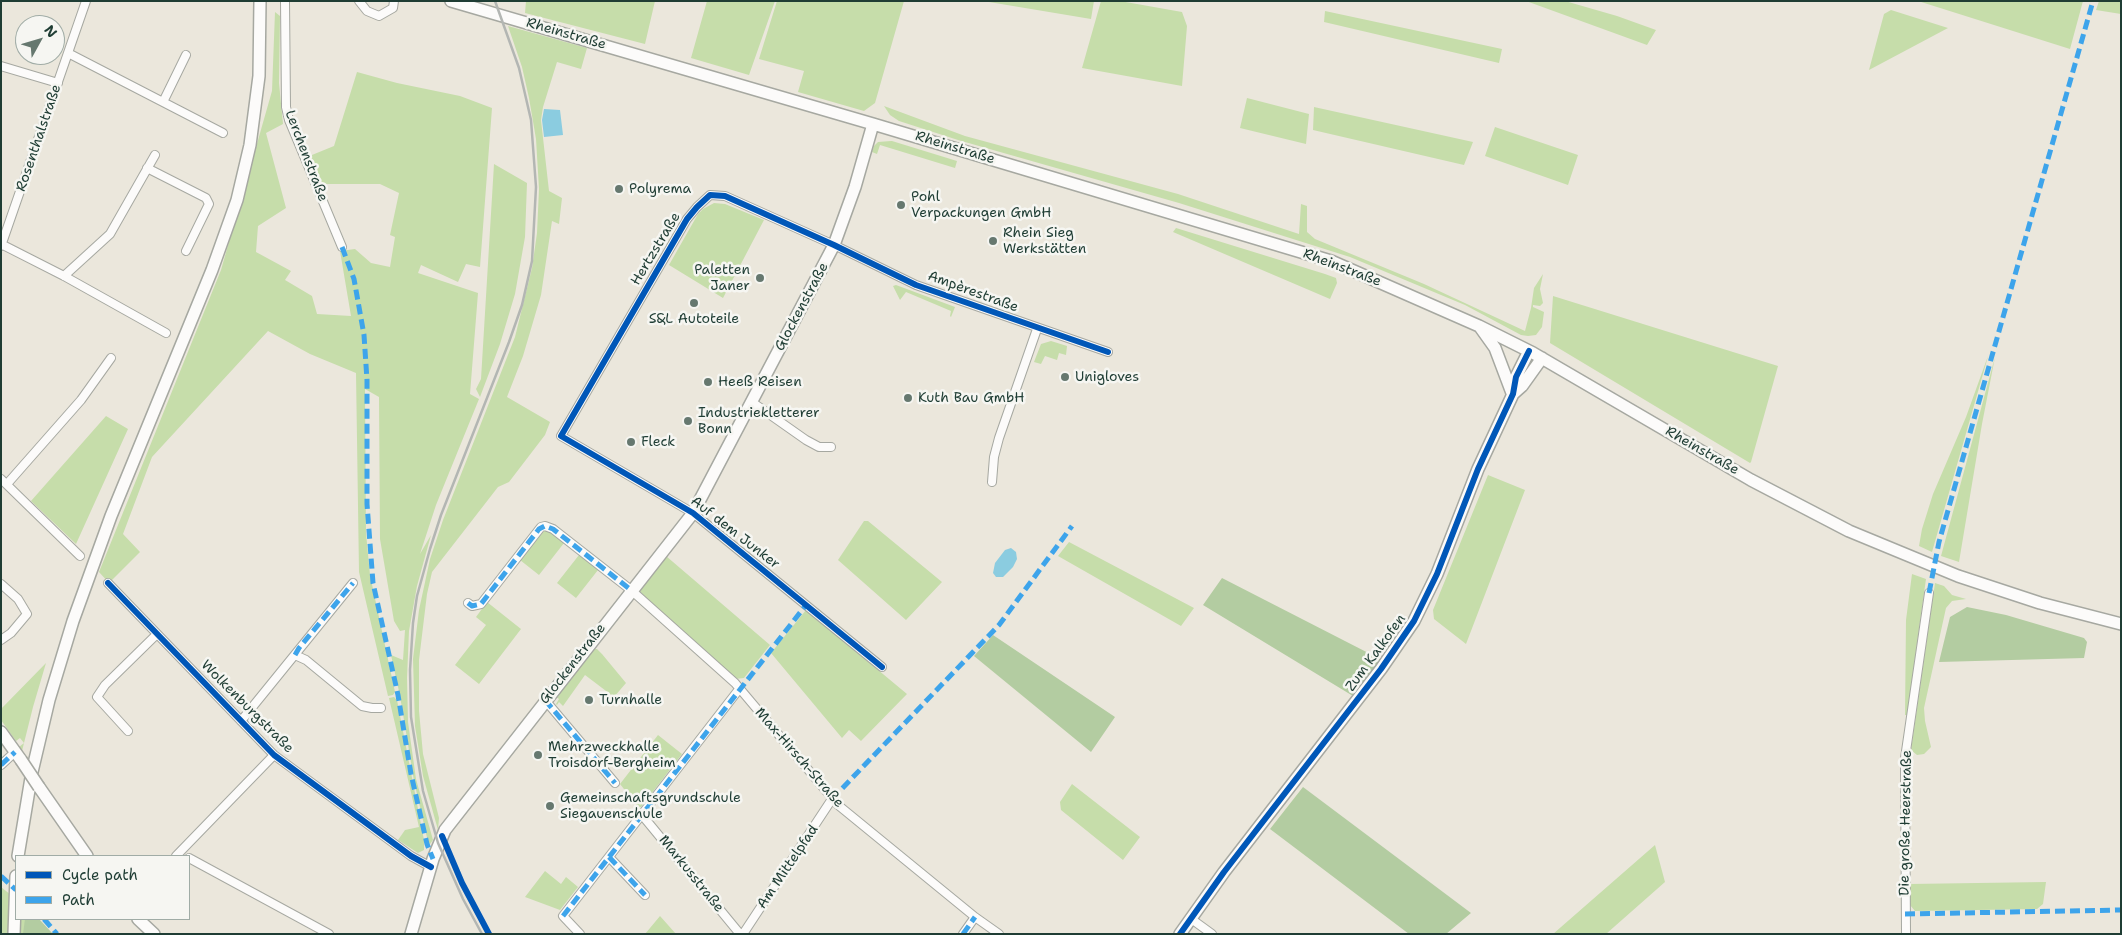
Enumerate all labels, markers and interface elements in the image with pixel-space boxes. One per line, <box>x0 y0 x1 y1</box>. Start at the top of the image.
north arrow <box>15 15 65 65</box>
street label: Rheinstraße <box>524 15 608 53</box>
text: N <box>40 21 61 41</box>
street label: Rosenthalstraße <box>13 82 65 194</box>
street label: Lerchenstraße <box>281 108 331 204</box>
street label: Rheinstraße <box>913 128 997 168</box>
place label: Polyrema <box>629 181 691 197</box>
marker: Polyrema <box>613 183 625 195</box>
place label: Pohl Verpackungen GmbH <box>911 189 1052 222</box>
marker: Pohl Verpackungen GmbH <box>895 199 907 211</box>
street label: Hertzstraße <box>628 209 684 289</box>
place label: Rhein Sieg Werkstätten <box>1003 225 1086 258</box>
marker: Rhein Sieg Werkstätten <box>987 235 999 247</box>
street label: Rheinstraße <box>1301 245 1383 291</box>
street label: Glockenstraße <box>772 260 832 354</box>
place label: Paletten Janer <box>694 262 750 294</box>
street label: Ampèrestraße <box>925 268 1021 316</box>
marker: Paletten Janer <box>754 272 766 284</box>
marker: S&L Autoteile <box>688 297 700 309</box>
place label: S&L Autoteile <box>649 311 739 327</box>
place label: Unigloves <box>1075 369 1139 385</box>
marker: Unigloves <box>1059 371 1071 383</box>
place label: Heeß Reisen <box>718 374 802 390</box>
marker: Heeß Reisen <box>702 376 714 388</box>
place label: Kuth Bau GmbH <box>918 390 1024 406</box>
marker: Kuth Bau GmbH <box>902 392 914 404</box>
place label: Industriekletterer Bonn <box>698 405 820 438</box>
marker: Industriekletterer Bonn <box>682 415 694 427</box>
street label: Rheinstraße <box>1662 423 1742 479</box>
place label: Fleck <box>641 434 675 450</box>
marker: Fleck <box>625 436 637 448</box>
street label: Auf dem Junker <box>687 493 783 573</box>
street label: Zum Kalkofen <box>1342 611 1410 695</box>
street label: Glockenstraße <box>536 620 610 708</box>
street label: Wolkenburgstraße <box>197 657 297 757</box>
place label: Turnhalle <box>599 692 662 708</box>
marker: Turnhalle <box>583 694 595 706</box>
street label: Max-Hirsch-Straße <box>751 705 847 811</box>
place label: Mehrzweckhalle Troisdorf-Bergheim <box>548 739 676 772</box>
marker: Mehrzweckhalle Troisdorf-Bergheim <box>532 749 544 761</box>
street label: Die große Heerstraße <box>1896 750 1916 896</box>
place label: Gemeinschaftsgrundschule Siegauenschule <box>560 790 741 822</box>
marker: Gemeinschaftsgrundschule Siegauenschule <box>544 800 556 812</box>
street label: Am Mittelpfad <box>754 822 822 912</box>
street label: Markusstraße <box>655 832 727 916</box>
legend <box>15 855 190 920</box>
text: Cycle path <box>62 865 138 885</box>
text: Path <box>62 890 95 910</box>

